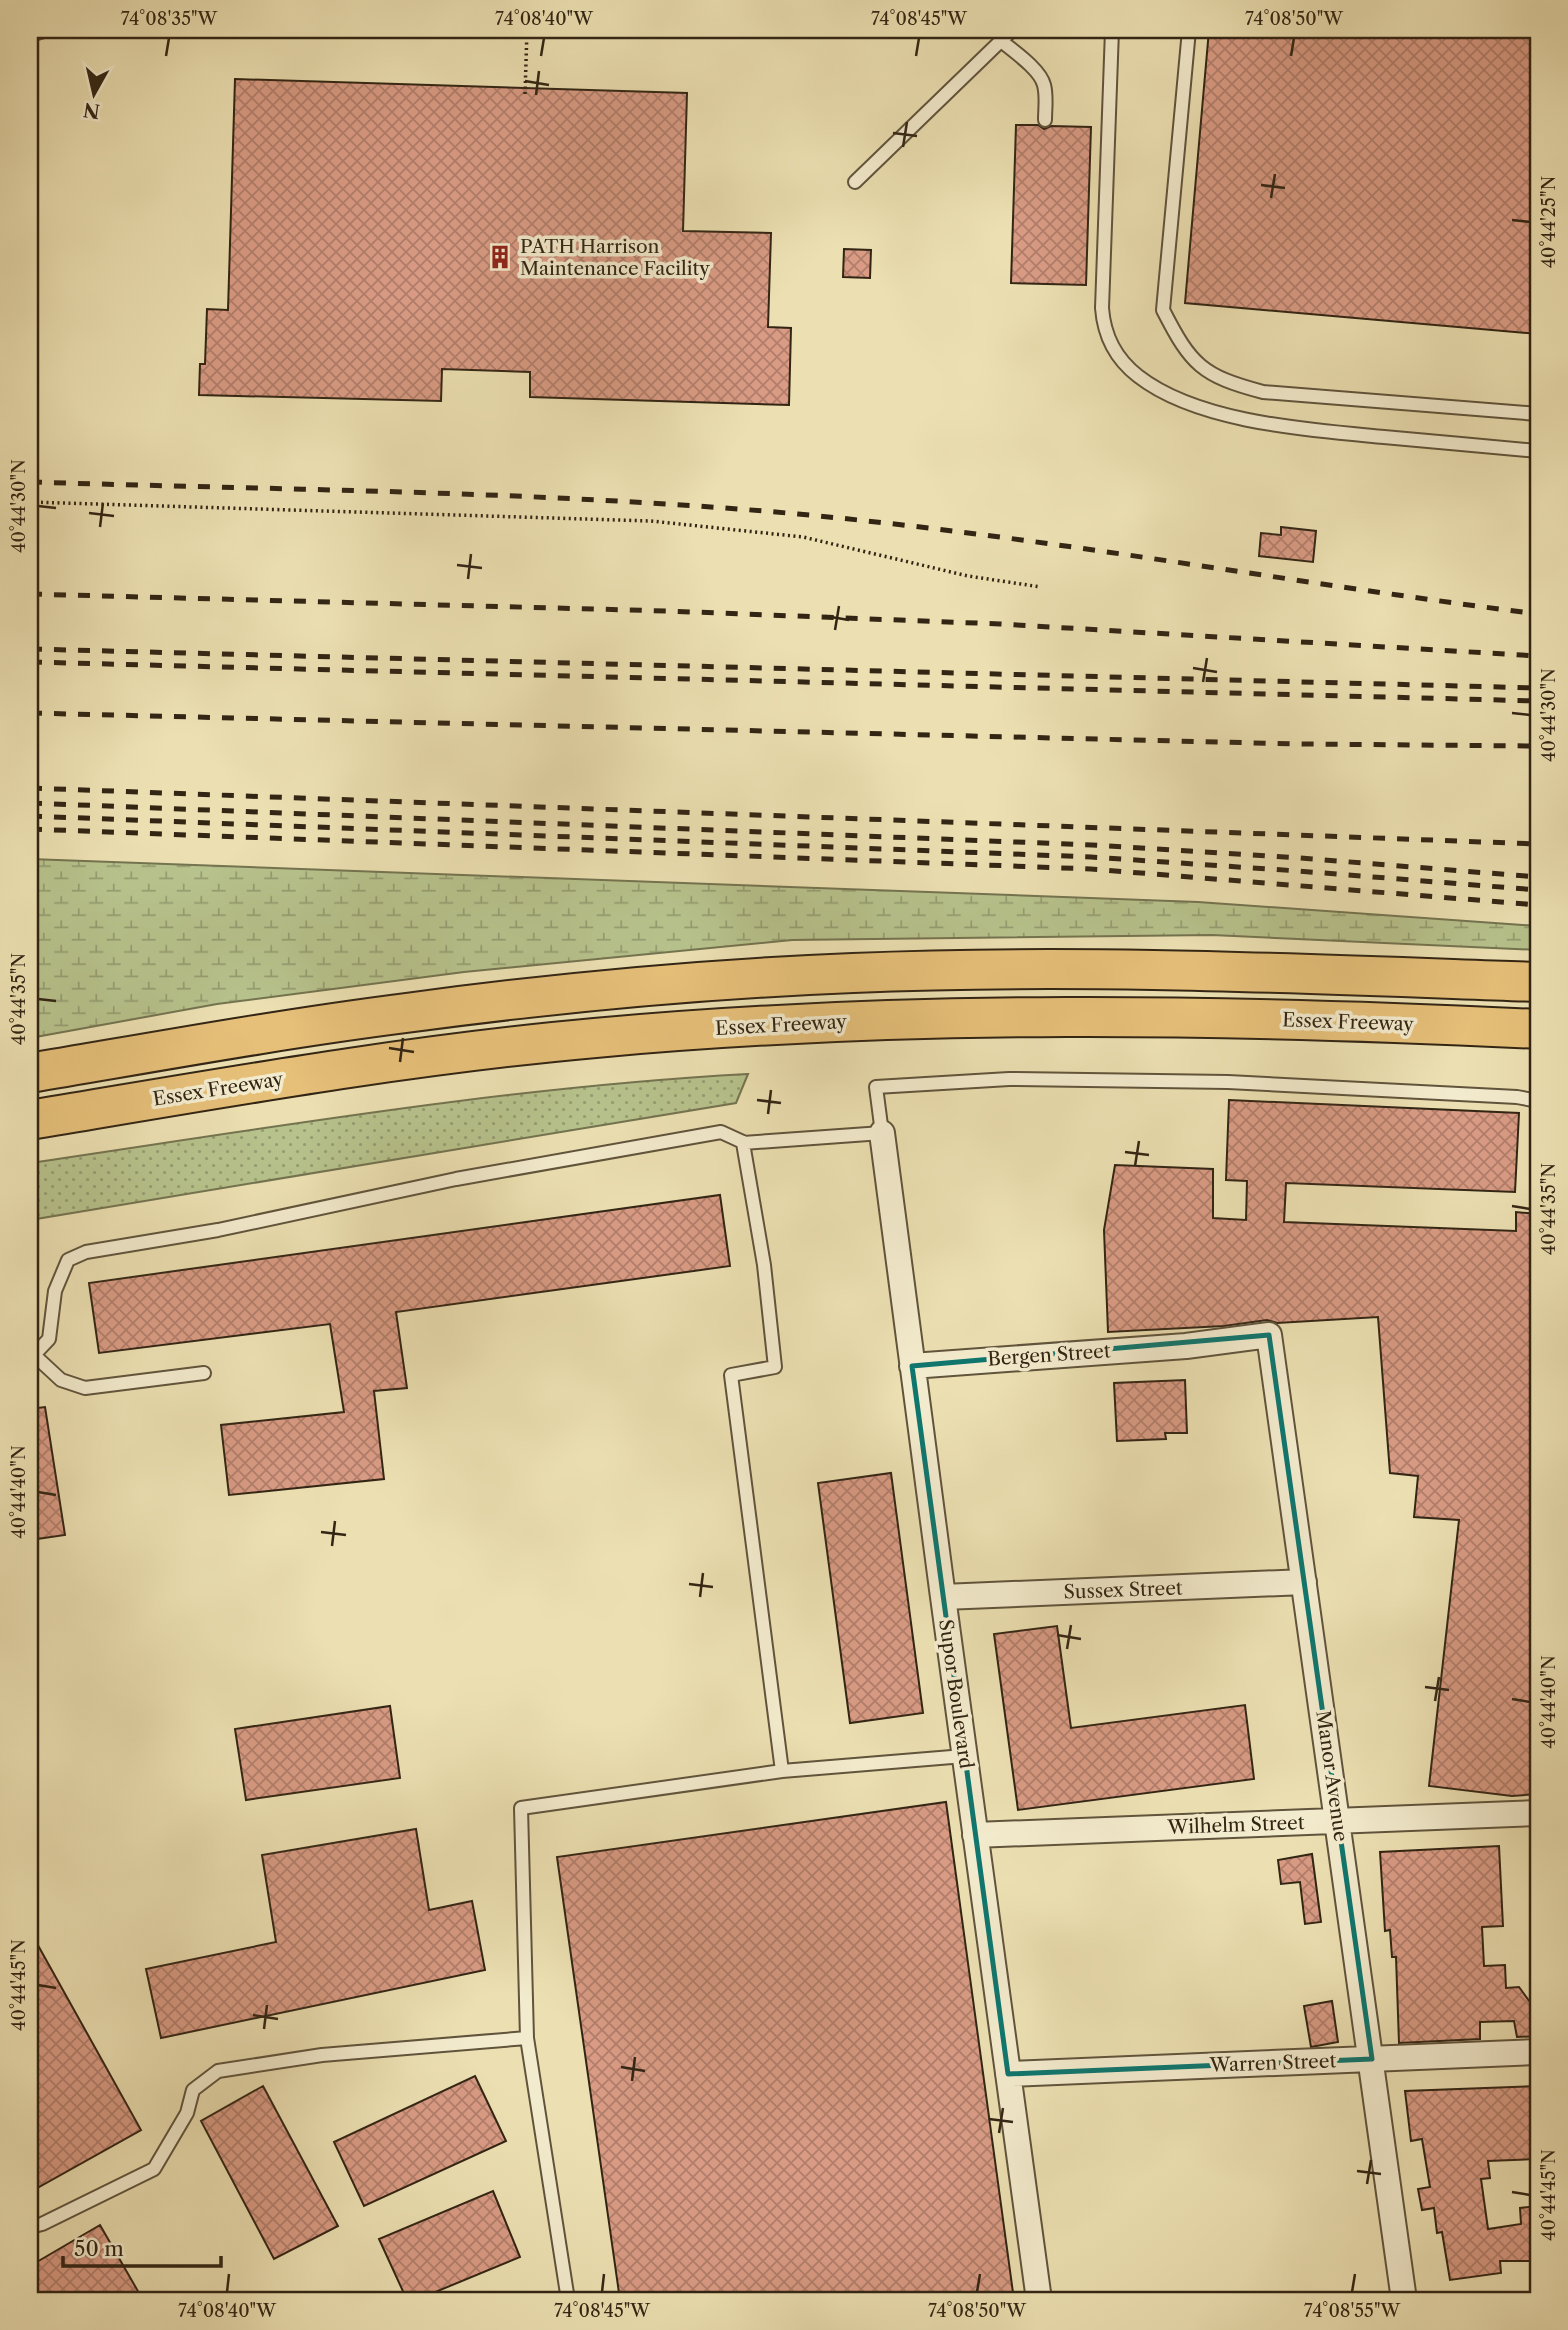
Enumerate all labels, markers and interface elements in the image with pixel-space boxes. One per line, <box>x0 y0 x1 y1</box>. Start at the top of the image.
text: 74°08'35"W <box>121 8 219 30</box>
text: 74°08'40"W <box>495 8 594 30</box>
text: 74°08'45"W <box>871 8 968 30</box>
text: 74°08'50"W <box>1245 8 1344 30</box>
north arrow <box>60 60 130 130</box>
text: N <box>82 98 101 123</box>
text: 40°44'25"N <box>1538 176 1560 268</box>
place label: PATH Harrison Maintenance Facility <box>520 235 710 280</box>
building icon: PATH Harrison Maintenance Facility <box>486 243 514 271</box>
text: 40°44'30"N <box>8 459 30 553</box>
text: 40°44'30"N <box>1538 668 1560 762</box>
text: 40°44'35"N <box>8 953 30 1045</box>
street label: Essex Freeway <box>1282 1008 1415 1036</box>
street label: Essex Freeway <box>715 1010 848 1040</box>
street label: Essex Freeway <box>151 1067 285 1111</box>
text: 40°44'35"N <box>1538 1163 1560 1255</box>
street label: Bergen Street <box>987 1339 1112 1371</box>
text: 40°44'40"N <box>8 1445 30 1539</box>
street label: Sussex Street <box>1063 1576 1183 1604</box>
street label: Supor Boulevard <box>934 1618 978 1771</box>
text: 40°44'40"N <box>1538 1655 1560 1749</box>
street label: Manor Avenue <box>1311 1709 1353 1843</box>
street label: Wilhelm Street <box>1166 1811 1305 1839</box>
text: 40°44'45"N <box>8 1939 30 2031</box>
street label: Warren Street <box>1208 2049 1337 2077</box>
text: 40°44'45"N <box>1538 2149 1560 2241</box>
scale bar <box>63 2225 220 2269</box>
text: 50 m <box>74 2236 124 2261</box>
text: 74°08'40"W <box>178 2300 277 2322</box>
text: 74°08'45"W <box>554 2300 651 2322</box>
text: 74°08'50"W <box>928 2300 1027 2322</box>
text: 74°08'55"W <box>1304 2300 1401 2322</box>

